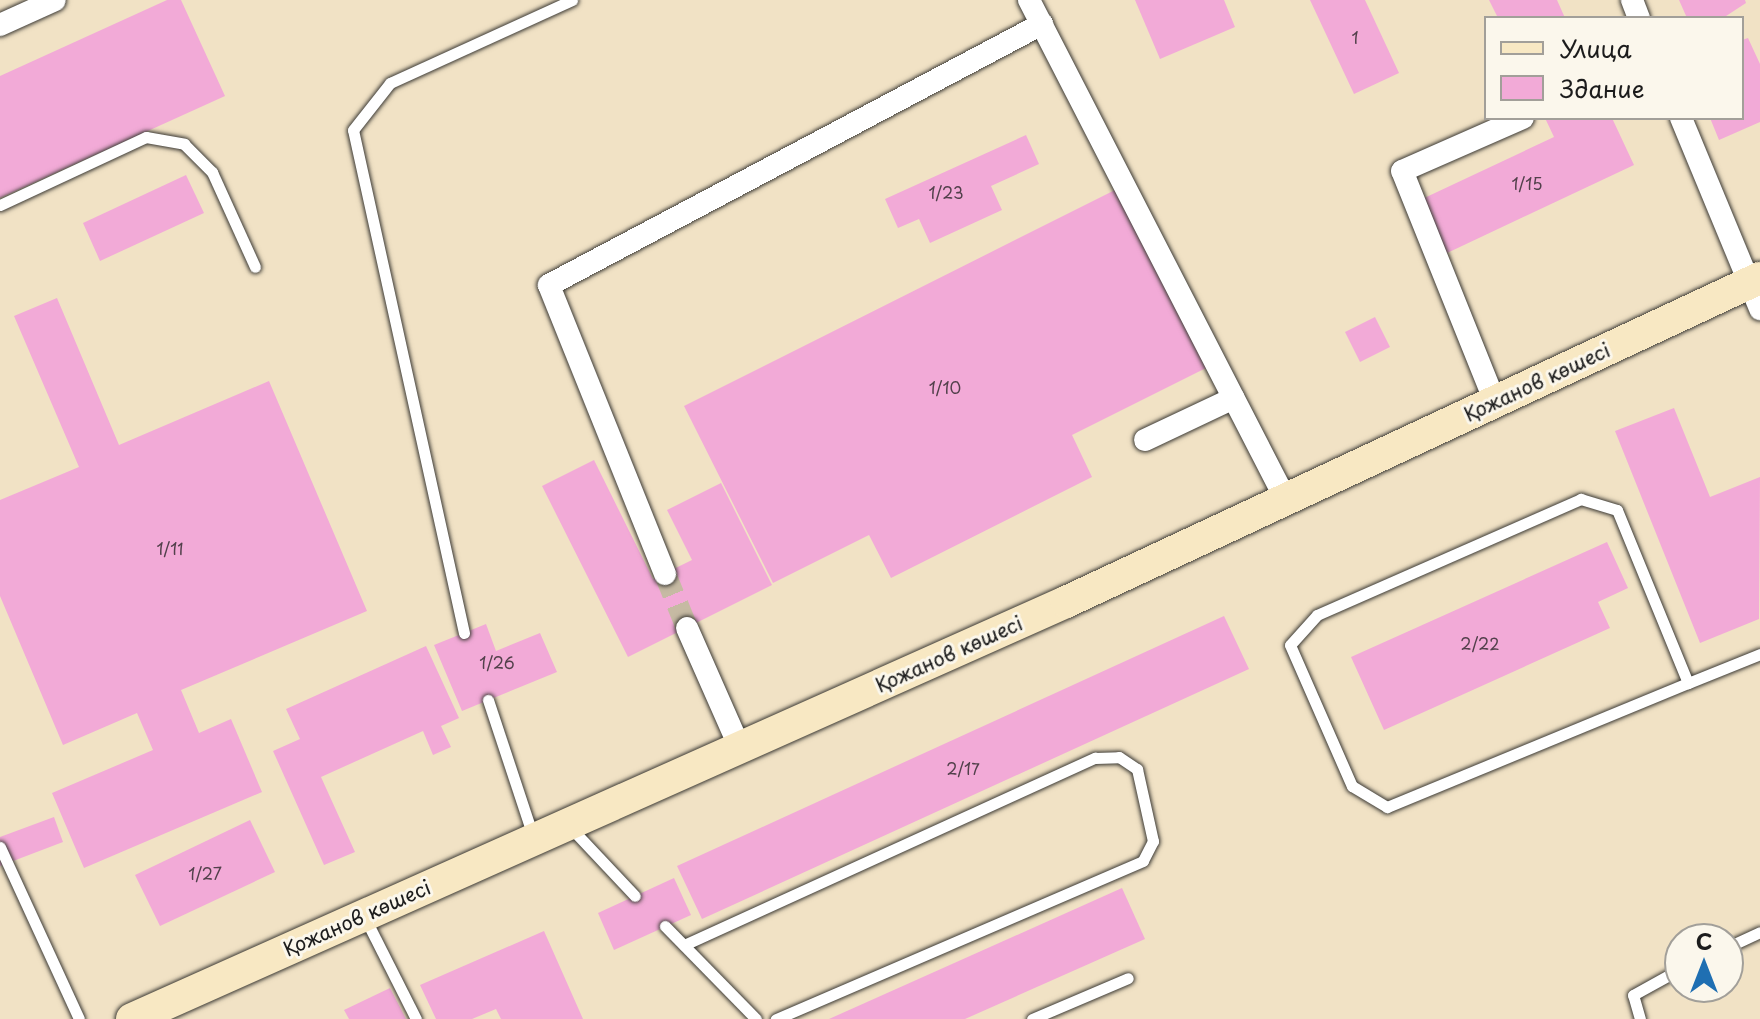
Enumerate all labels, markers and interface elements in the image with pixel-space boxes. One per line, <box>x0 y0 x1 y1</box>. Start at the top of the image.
legend <box>1484 16 1744 120</box>
house number: 1 <box>1351 27 1359 47</box>
text: Улица <box>1560 30 1632 66</box>
text: Здание <box>1560 70 1645 106</box>
house number: 1/15 <box>1511 173 1543 193</box>
house number: 1/23 <box>928 182 964 202</box>
street label: Қожанов көшесі <box>1460 338 1614 426</box>
house number: 1/10 <box>929 377 961 397</box>
house number: 1/11 <box>156 538 184 558</box>
street label: Қожанов көшесі <box>872 611 1026 697</box>
house number: 2/22 <box>1460 633 1500 653</box>
house number: 1/26 <box>479 652 515 672</box>
house number: 2/17 <box>946 758 980 778</box>
house number: 1/27 <box>188 863 222 883</box>
street label: Қожанов көшесі <box>280 875 434 961</box>
north arrow <box>1664 923 1744 1003</box>
text: С <box>1696 924 1712 957</box>

